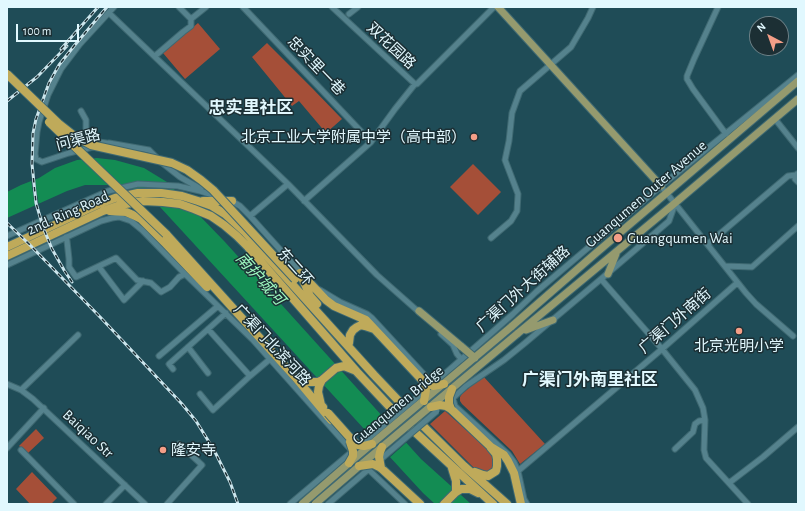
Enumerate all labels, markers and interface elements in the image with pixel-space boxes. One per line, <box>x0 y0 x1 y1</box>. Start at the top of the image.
scale bar <box>18 16 81 42</box>
north arrow <box>749 16 789 56</box>
street label: 双花园路 <box>363 19 419 73</box>
text: N <box>755 21 768 34</box>
text: 100 m <box>23 25 51 37</box>
street label: 忠实里一巷 <box>283 33 349 99</box>
district label: 忠实里社区 <box>209 98 293 118</box>
street label: 问渠路 <box>54 125 102 155</box>
place label: 北京工业大学附属中学（高中部） <box>241 128 466 146</box>
marker: 北京工业大学附属中学（高中部） <box>469 132 479 142</box>
street label: Guanqumen Outer Avenue <box>582 136 710 252</box>
street label: 2nd. Ring Road <box>24 187 112 239</box>
place label: Guangqumen Wai <box>627 229 733 247</box>
marker: Guangqumen Wai <box>612 232 624 244</box>
street label: 广渠门外大街辅路 <box>472 242 574 336</box>
street label: 东二环 <box>273 244 317 290</box>
water label: 南护城河 <box>231 249 289 309</box>
street label: 广渠门外南街 <box>635 285 715 357</box>
street label: 广渠门北滨河路 <box>230 300 314 390</box>
marker: 北京光明小学 <box>734 326 744 336</box>
place label: 北京光明小学 <box>694 337 784 355</box>
street label: Guanqumen Bridge <box>349 362 447 448</box>
district label: 广渠门外南里社区 <box>522 370 658 390</box>
street label: Baiqiao Str <box>59 406 117 462</box>
place label: 隆安寺 <box>171 441 216 459</box>
marker: 隆安寺 <box>158 445 168 455</box>

